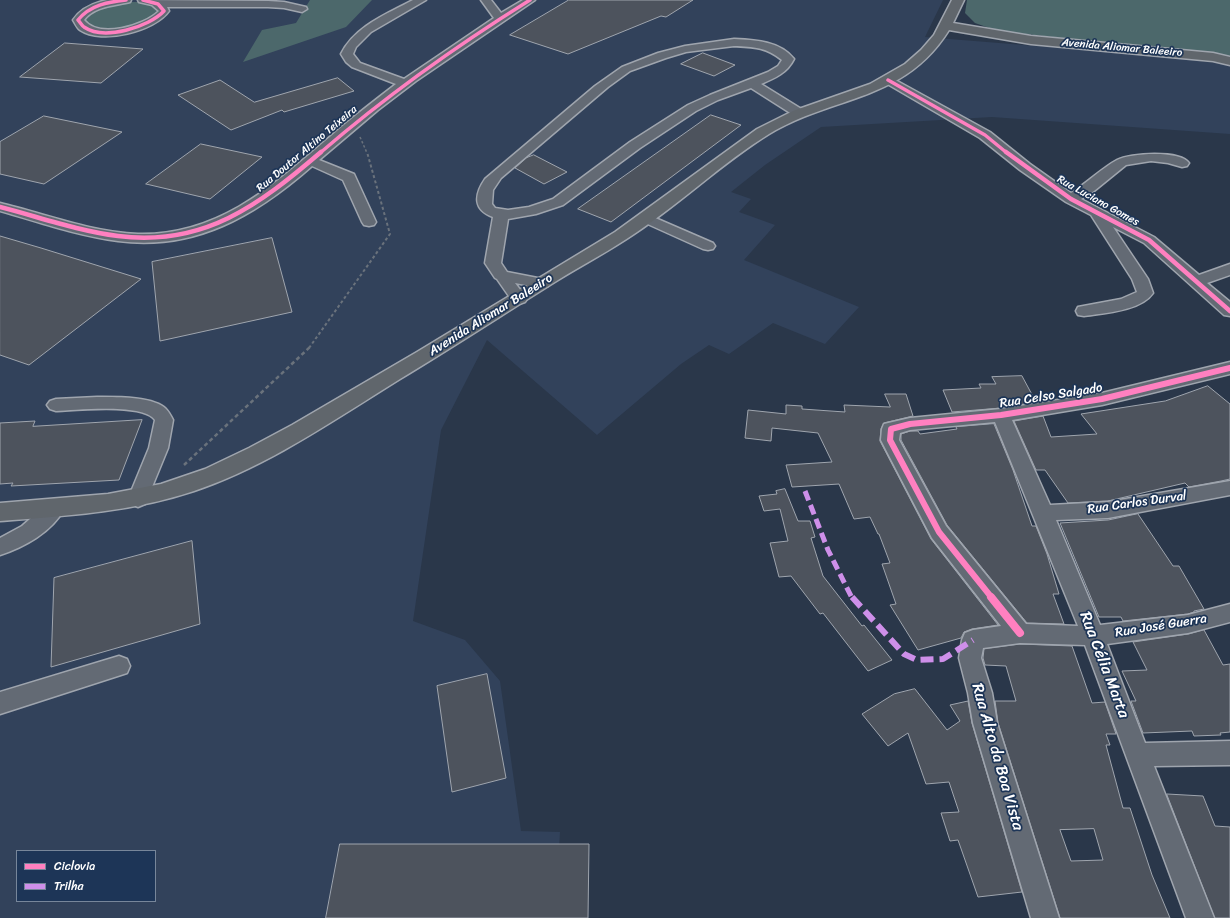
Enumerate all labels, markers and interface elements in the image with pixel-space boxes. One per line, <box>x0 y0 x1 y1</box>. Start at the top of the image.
street label: Avenida Aliomar Baleeiro <box>1061 36 1183 60</box>
street label: Rua Doutor Altino Teixeira <box>254 103 360 195</box>
street label: Rua Luciano Gomes <box>1055 173 1141 229</box>
street label: Avenida Aliomar Baleeiro <box>426 270 556 360</box>
street label: Rua Celso Salgado <box>998 380 1104 412</box>
street label: Rua Carlos Durval <box>1086 488 1188 518</box>
street label: Rua Célia Marta <box>1075 609 1133 721</box>
street label: Rua José Guerra <box>1114 611 1208 641</box>
street label: Rua Alto da Boa Vista <box>967 681 1027 833</box>
legend <box>16 850 156 902</box>
text: Ciclovia <box>54 855 95 877</box>
text: Trilha <box>54 875 84 897</box>

